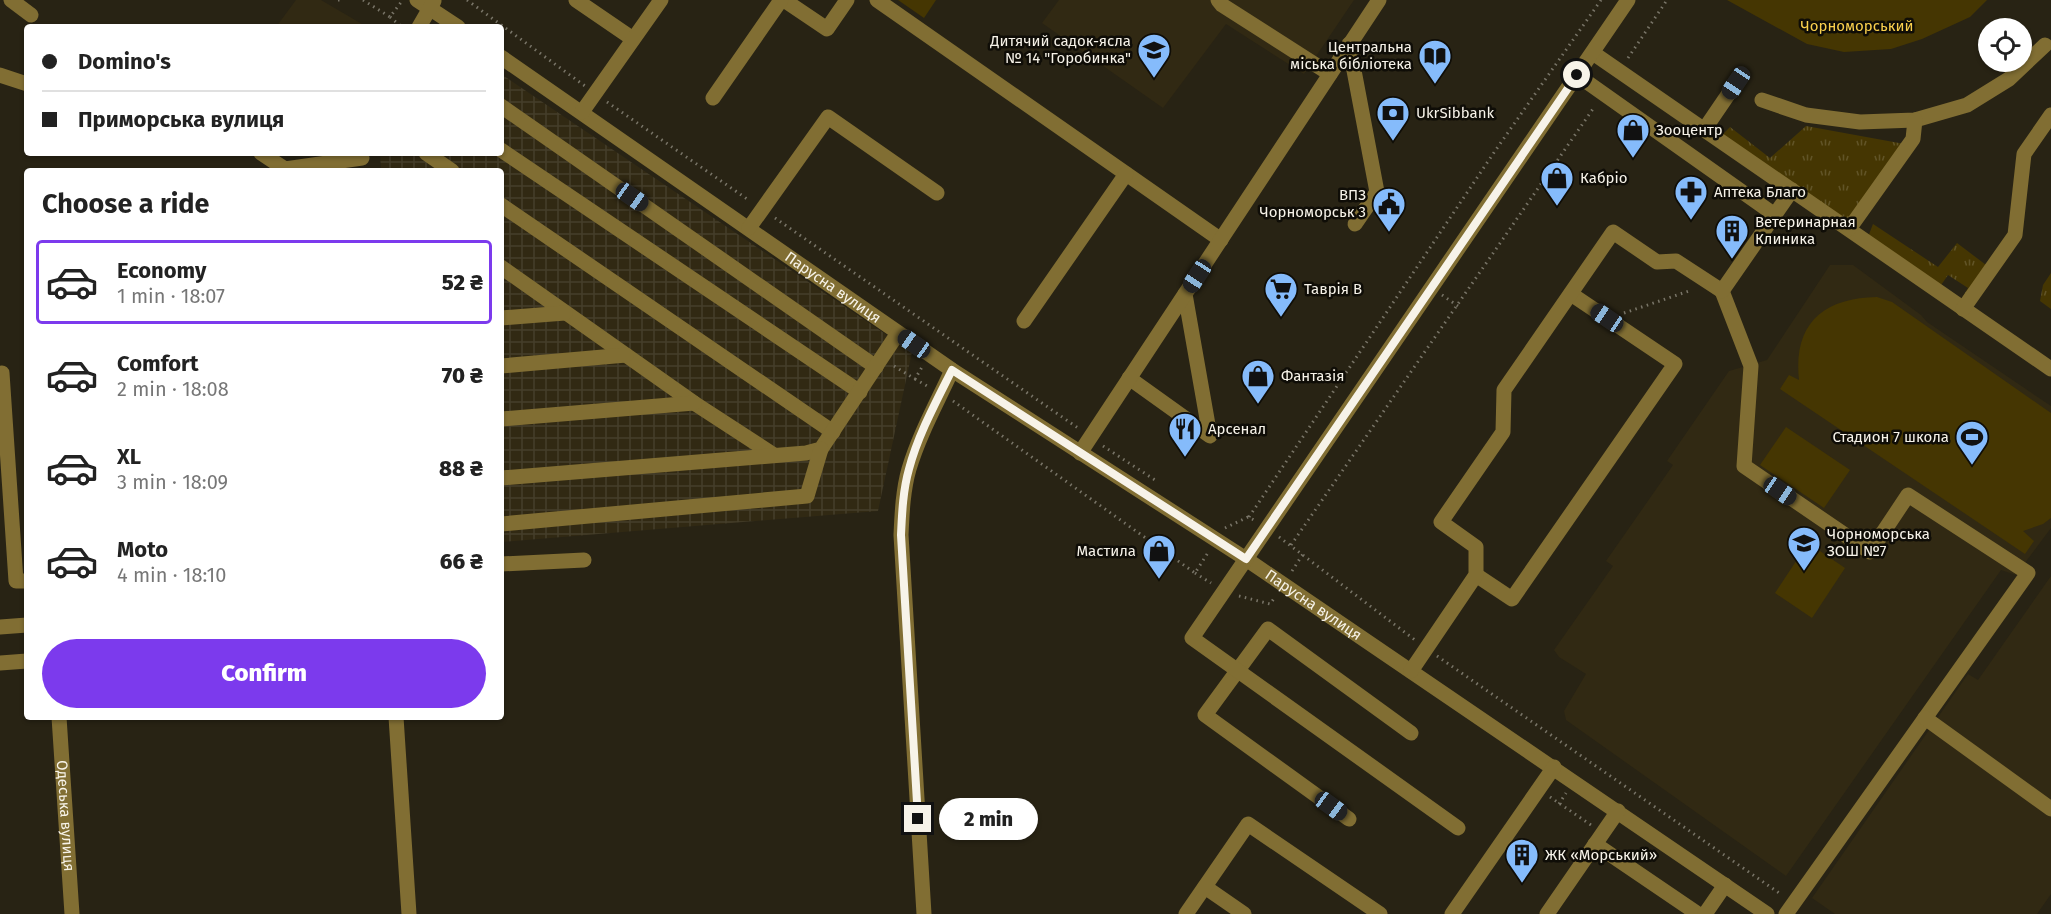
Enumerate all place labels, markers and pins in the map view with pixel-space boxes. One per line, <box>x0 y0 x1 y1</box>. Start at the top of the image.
place label: Дитячий садок-ясла № 14 "Горобинка" <box>989 32 1131 67</box>
school or university icon: Дитячий садок-ясла № 14 "Горобинка" <box>1136 32 1172 79</box>
place label: Центральна міська бібліотека <box>1290 38 1412 73</box>
library icon: Центральна міська бібліотека <box>1417 38 1453 85</box>
bank icon: UkrSibbank <box>1375 95 1411 142</box>
place label: UkrSibbank <box>1416 104 1494 122</box>
shop icon: Зооцентр <box>1615 112 1651 159</box>
place label: Зооцентр <box>1656 121 1723 139</box>
shop icon: Кабріо <box>1539 160 1575 207</box>
place label: Кабріо <box>1580 169 1627 187</box>
pharmacy icon: Аптека Благо <box>1673 174 1709 221</box>
place label: Аптека Благо <box>1714 183 1806 201</box>
place label: ВПЗ Чорноморськ 3 <box>1260 186 1366 221</box>
public building icon: ВПЗ Чорноморськ 3 <box>1371 186 1407 233</box>
building icon: Ветеринарная Клиника <box>1714 213 1750 260</box>
place label: Ветеринарная Клиника <box>1755 213 1856 248</box>
supermarket icon: Таврія В <box>1263 271 1299 318</box>
place label: Таврія В <box>1304 280 1362 298</box>
shop icon: Фантазія <box>1240 358 1276 405</box>
place label: Фантазія <box>1281 367 1345 385</box>
restaurant icon: Арсенал <box>1167 411 1203 458</box>
sports icon: Стадион 7 школа <box>1954 419 1990 466</box>
place label: Арсенал <box>1208 420 1266 438</box>
place label: Стадион 7 школа <box>1832 428 1949 446</box>
school or university icon: Чорноморська ЗОШ №7 <box>1786 525 1822 572</box>
place label: Чорноморська ЗОШ №7 <box>1827 525 1930 560</box>
shop icon: Мастила <box>1141 533 1177 580</box>
place label: Мастила <box>1076 542 1136 560</box>
building icon: ЖК «Морський» <box>1504 837 1540 884</box>
place label: ЖК «Морський» <box>1545 846 1657 864</box>

